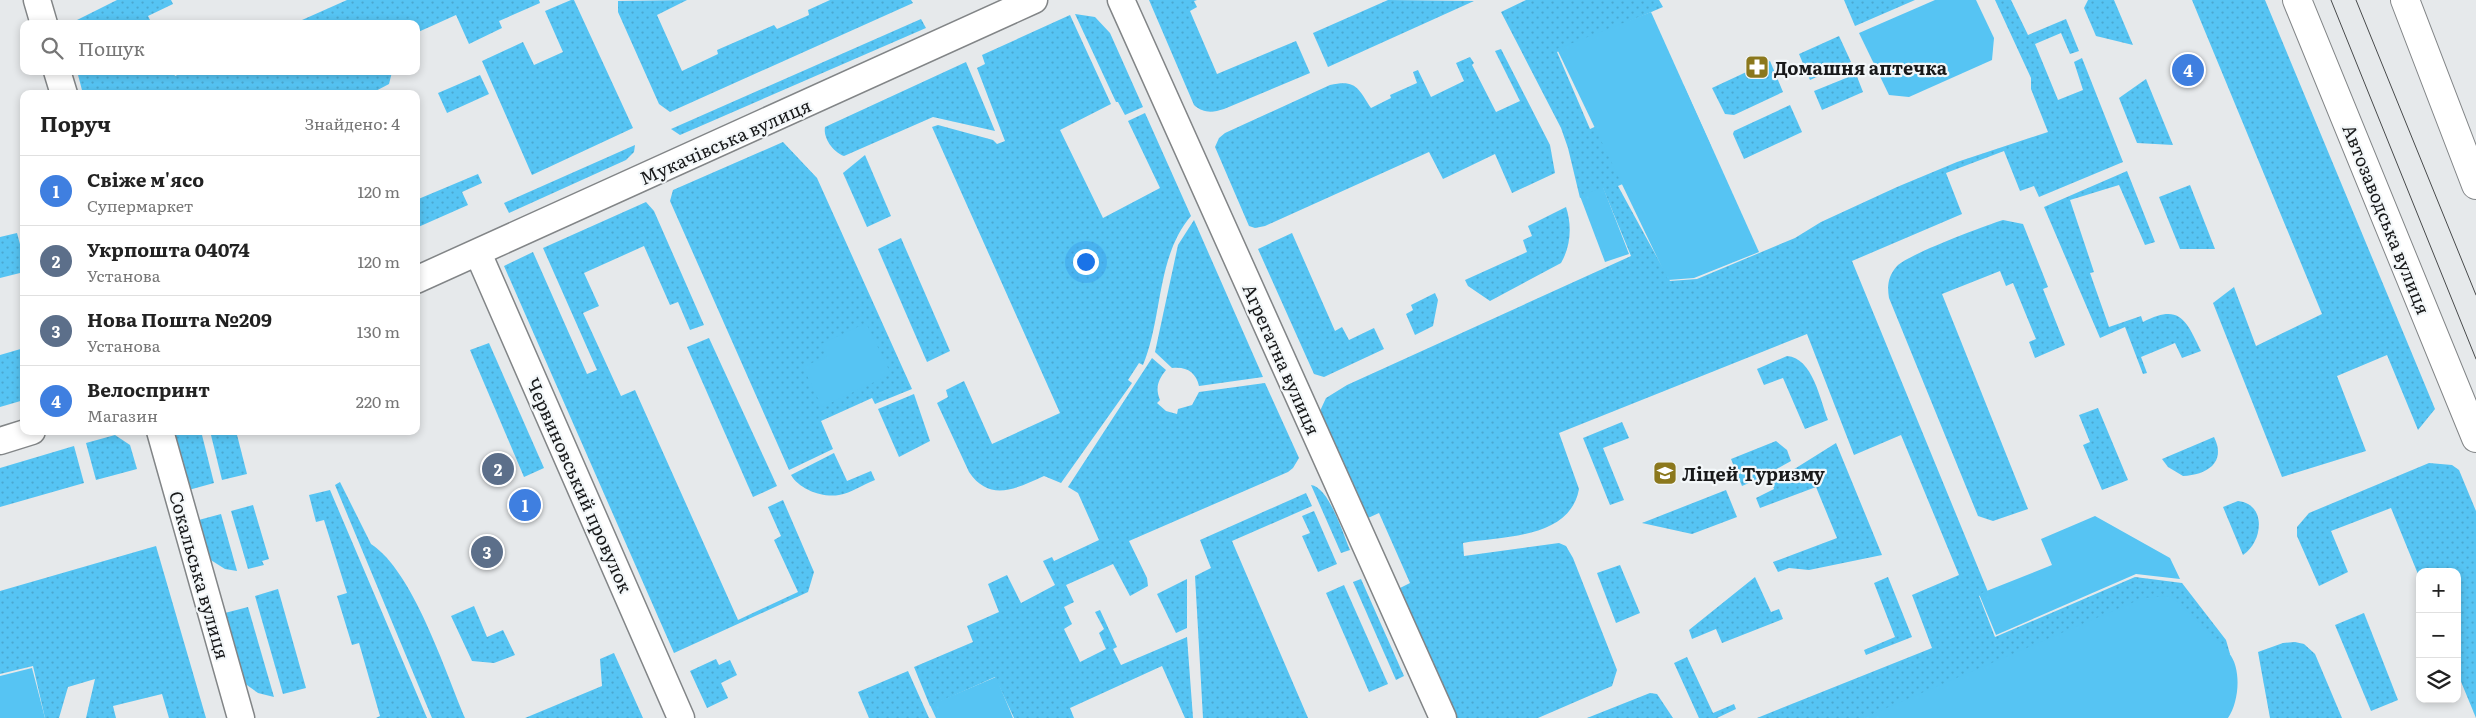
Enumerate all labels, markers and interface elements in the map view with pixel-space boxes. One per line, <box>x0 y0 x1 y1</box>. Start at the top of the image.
search box <box>20 20 420 75</box>
icon: search <box>38 34 66 62</box>
text: Пошук <box>78 34 145 62</box>
pin: 4 <box>2172 51 2204 89</box>
pharmacy icon: Домашня аптечка <box>1744 54 1770 80</box>
place label: Домашня аптечка <box>1774 54 1948 81</box>
street label: Мукачівська вулиця <box>635 91 815 191</box>
text: Поруч <box>40 107 111 138</box>
text: Знайдено: 4 <box>305 111 400 135</box>
street label: Автозаводська вулиця <box>2336 120 2438 318</box>
text: Свіже м'ясо <box>87 165 204 193</box>
text: 1 <box>53 179 59 203</box>
text: 120 m <box>357 179 400 203</box>
text: Супермаркет <box>87 193 193 217</box>
text: Укрпошта 04074 <box>87 235 250 263</box>
text: 2 <box>52 249 60 273</box>
text: 120 m <box>357 249 400 273</box>
your location <box>1073 249 1099 275</box>
text: Установа <box>87 263 160 287</box>
street label: Агрегатна вулиця <box>1236 279 1328 439</box>
text: Нова Пошта №209 <box>87 305 272 333</box>
text: 3 <box>52 319 60 343</box>
text: 130 m <box>357 319 400 343</box>
text: Установа <box>87 333 160 357</box>
street label: Червиновський провулок <box>520 373 640 597</box>
text: Велоспринт <box>87 375 210 403</box>
text: 4 <box>51 389 61 413</box>
text: 220 m <box>356 389 400 413</box>
text: Магазин <box>87 403 158 427</box>
pin: 2 <box>482 450 514 488</box>
school or university icon: Ліцей Туризму <box>1652 460 1678 486</box>
place label: Ліцей Туризму <box>1682 460 1825 487</box>
pin: 1 <box>509 486 541 524</box>
street label: Сокальська вулиця <box>163 488 237 662</box>
pin: 3 <box>471 533 503 571</box>
map controls <box>2416 568 2461 703</box>
button: + <box>2416 568 2461 613</box>
button: − <box>2416 613 2461 658</box>
button: layers <box>2416 658 2461 703</box>

